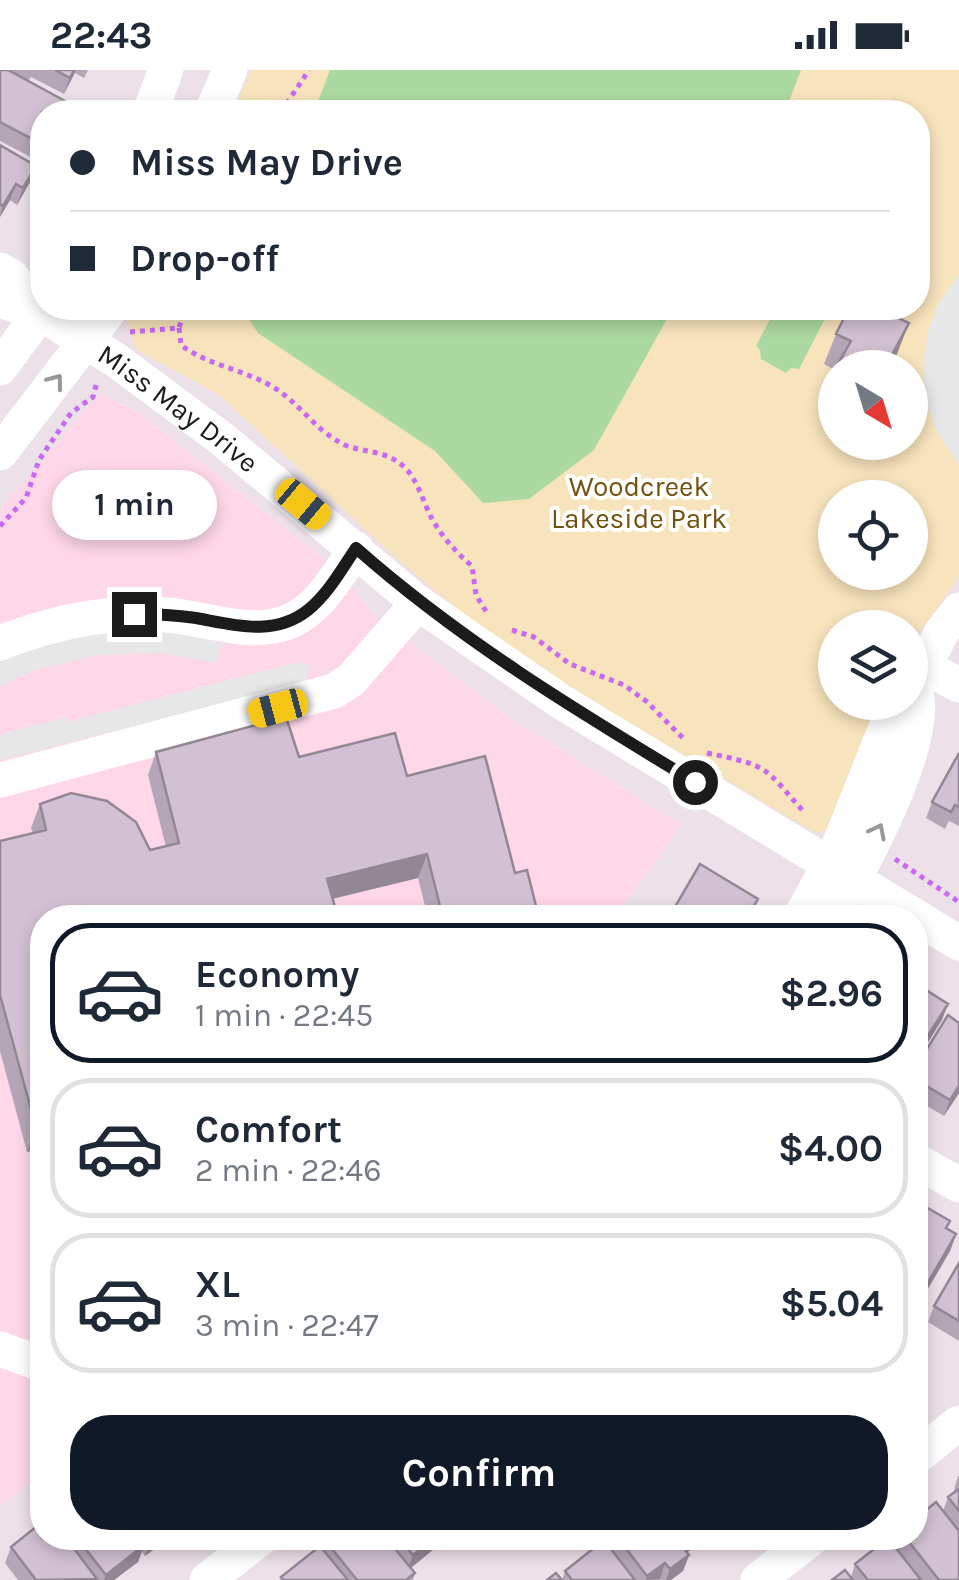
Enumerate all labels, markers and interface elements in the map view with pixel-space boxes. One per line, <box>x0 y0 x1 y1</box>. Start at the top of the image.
text: 22:43 <box>50 13 152 58</box>
text: Miss May Drive <box>130 140 403 185</box>
text: Drop-off <box>130 236 279 281</box>
street label: Miss May Drive <box>92 337 265 479</box>
north arrow <box>818 350 928 460</box>
map controls <box>818 350 928 720</box>
one-way arrow <box>44 374 62 392</box>
callout: 1 min <box>52 469 216 539</box>
park label: Woodcreek Lakeside Park <box>551 470 727 535</box>
car <box>270 473 336 535</box>
button: locate <box>818 480 928 590</box>
text: 1 min <box>94 486 175 523</box>
route end <box>112 592 157 637</box>
button: layers <box>818 610 928 720</box>
car <box>245 686 311 730</box>
route start <box>673 760 718 805</box>
one-way arrow <box>866 823 886 841</box>
icon: car <box>75 948 165 1038</box>
text: Economy <box>195 952 359 997</box>
text: $2.96 <box>779 971 883 1016</box>
text: 1 min · 22:45 <box>195 997 373 1034</box>
icon: car <box>75 1103 165 1193</box>
text: Comfort <box>195 1107 342 1152</box>
text: $4.00 <box>778 1126 883 1171</box>
text: 2 min · 22:46 <box>195 1152 382 1189</box>
icon: car <box>75 1258 165 1348</box>
text: XL <box>195 1262 240 1307</box>
text: $5.04 <box>780 1281 883 1326</box>
text: 3 min · 22:47 <box>195 1307 379 1344</box>
button: Confirm <box>70 1415 888 1530</box>

